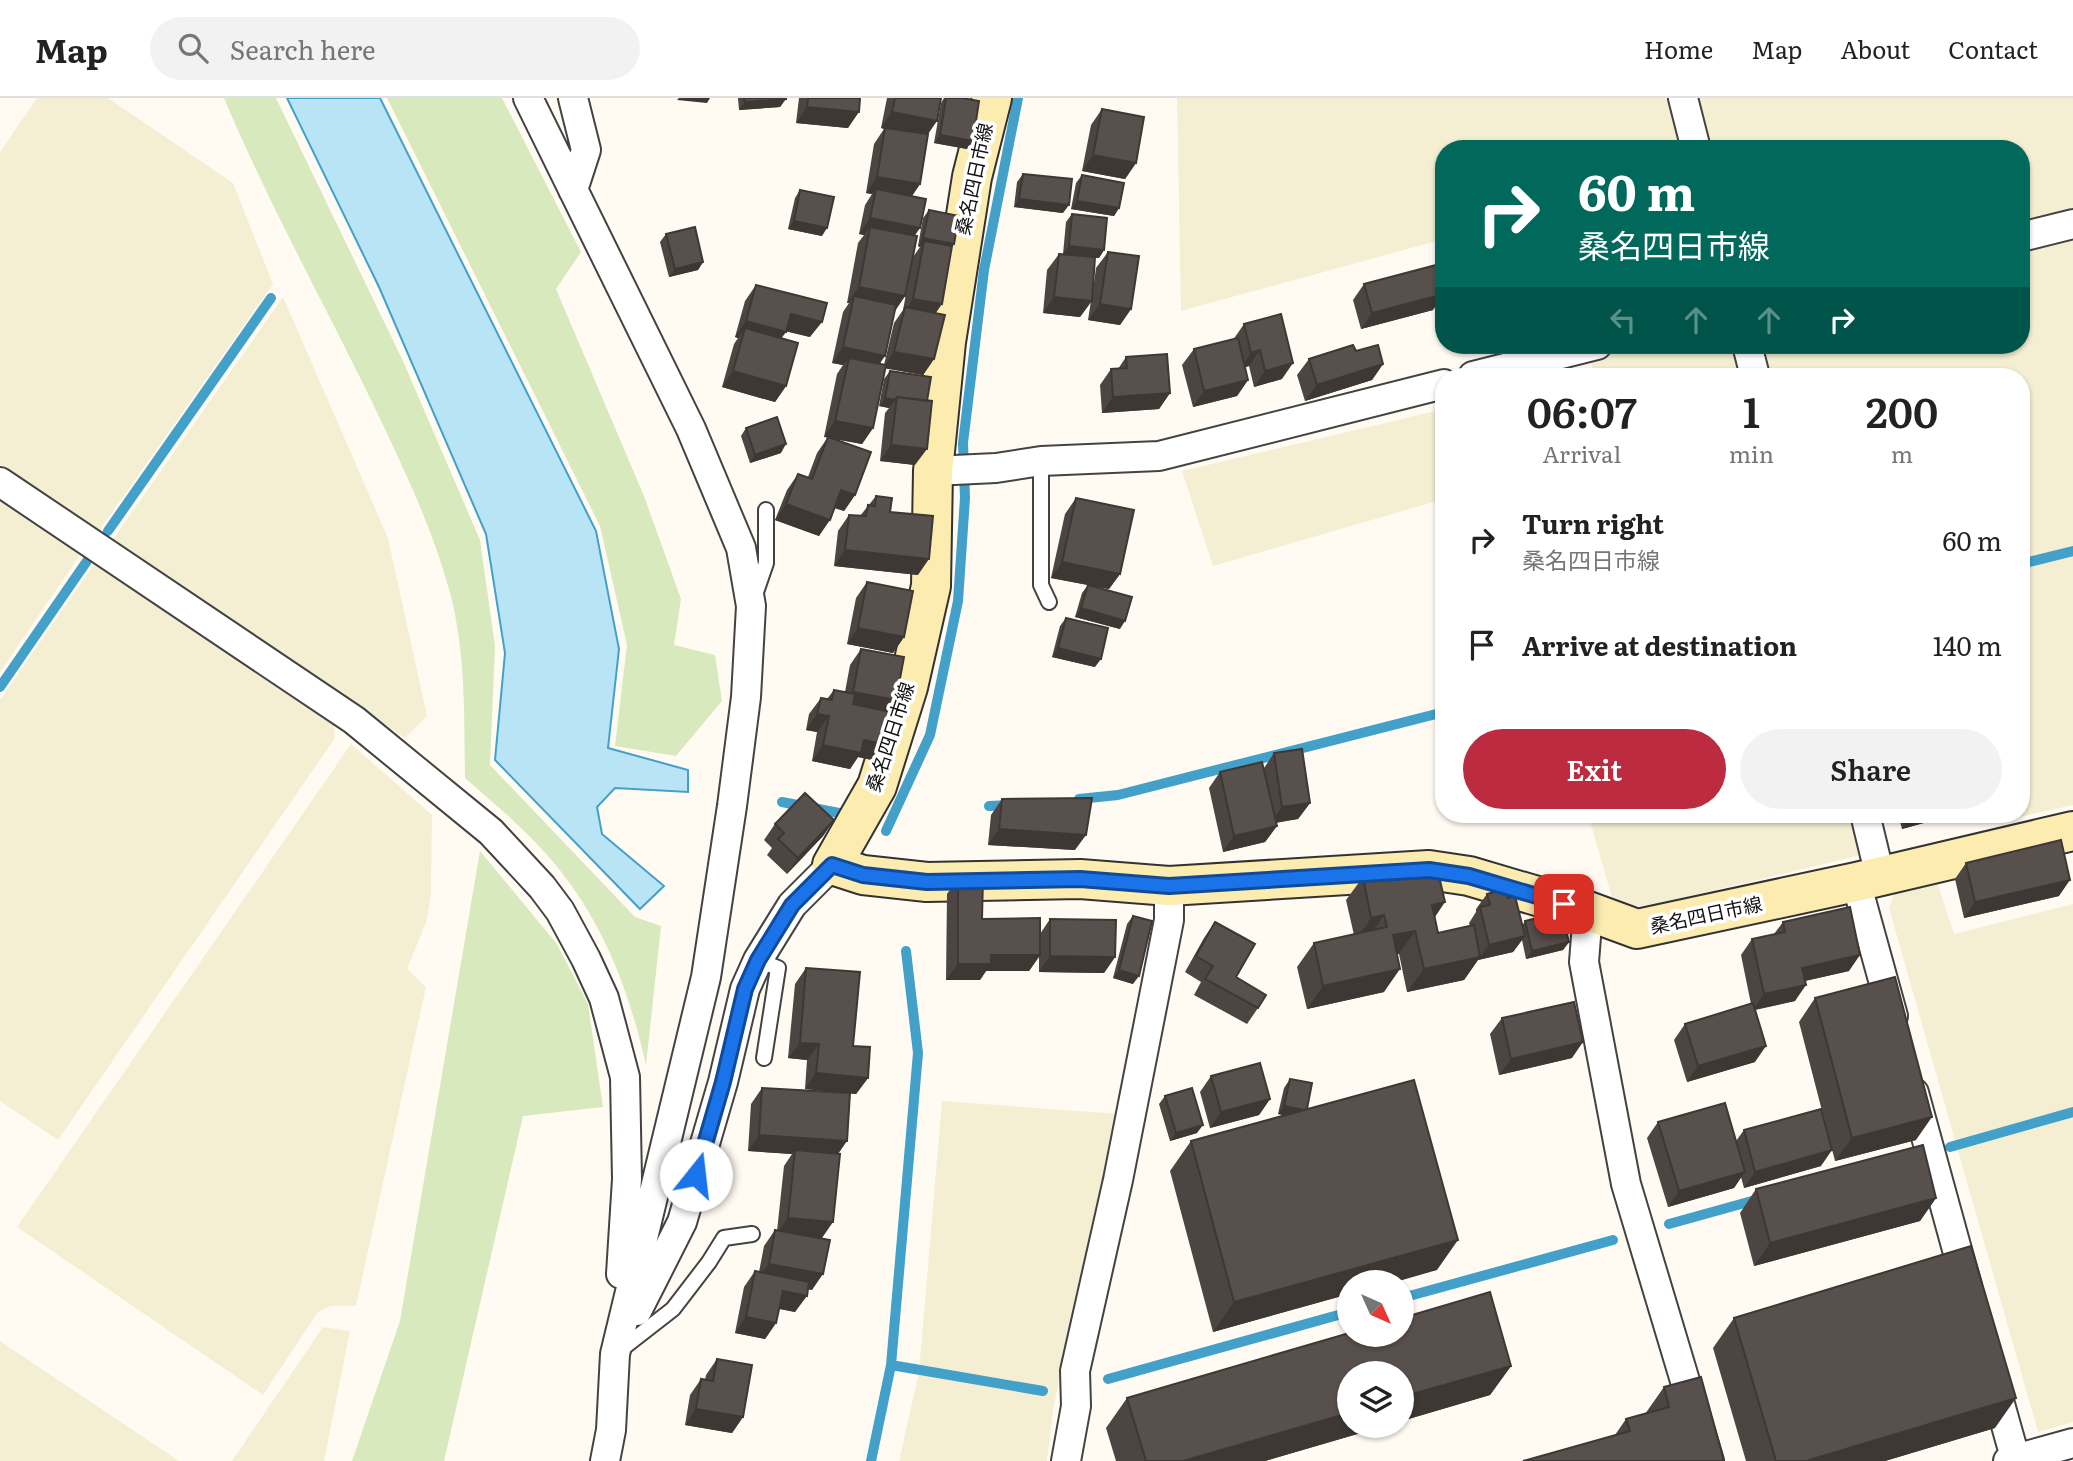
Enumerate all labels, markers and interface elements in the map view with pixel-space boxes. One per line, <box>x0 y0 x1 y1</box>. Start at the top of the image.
search box <box>150 17 640 80</box>
text: Map <box>35 24 108 73</box>
icon: search <box>174 29 212 67</box>
text: Search here <box>230 29 376 68</box>
text: Home <box>1644 31 1713 66</box>
text: Map <box>1751 31 1802 66</box>
text: About <box>1840 31 1910 66</box>
text: Contact <box>1948 31 2038 66</box>
street label: 桑名四日市線 <box>947 120 999 237</box>
text: 60 m <box>1578 153 1695 226</box>
icon: right <box>1463 168 1554 259</box>
text: 桑名四日市線 <box>1578 220 1770 268</box>
icon: left <box>1604 301 1642 339</box>
icon: ahead <box>1677 301 1715 339</box>
icon: ahead <box>1750 301 1788 339</box>
icon: right <box>1823 301 1861 339</box>
text: 06:07 <box>1527 379 1637 441</box>
text: 1 <box>1743 379 1760 441</box>
text: 200 <box>1866 379 1938 441</box>
text: Arrival <box>1543 436 1621 470</box>
text: min <box>1729 436 1774 470</box>
text: m <box>1891 436 1913 470</box>
text: Turn right <box>1522 503 1664 542</box>
text: 60 m <box>1943 520 2002 559</box>
icon: right <box>1463 521 1501 559</box>
text: 桑名四日市線 <box>1522 542 1660 576</box>
text: Arrive at destination <box>1522 625 1797 664</box>
text: 140 m <box>1933 625 2002 664</box>
icon: arrive <box>1463 626 1501 664</box>
street label: 桑名四日市線 <box>858 678 920 795</box>
button: Exit <box>1463 729 1726 809</box>
button: Share <box>1740 729 2002 809</box>
pin <box>1534 874 1594 934</box>
icon: arrive <box>1545 885 1583 923</box>
street label: 桑名四日市線 <box>1647 888 1764 940</box>
position arrow <box>659 1138 733 1212</box>
north arrow <box>1337 1270 1414 1348</box>
map controls <box>1337 1270 1414 1438</box>
button: layers <box>1337 1361 1414 1438</box>

